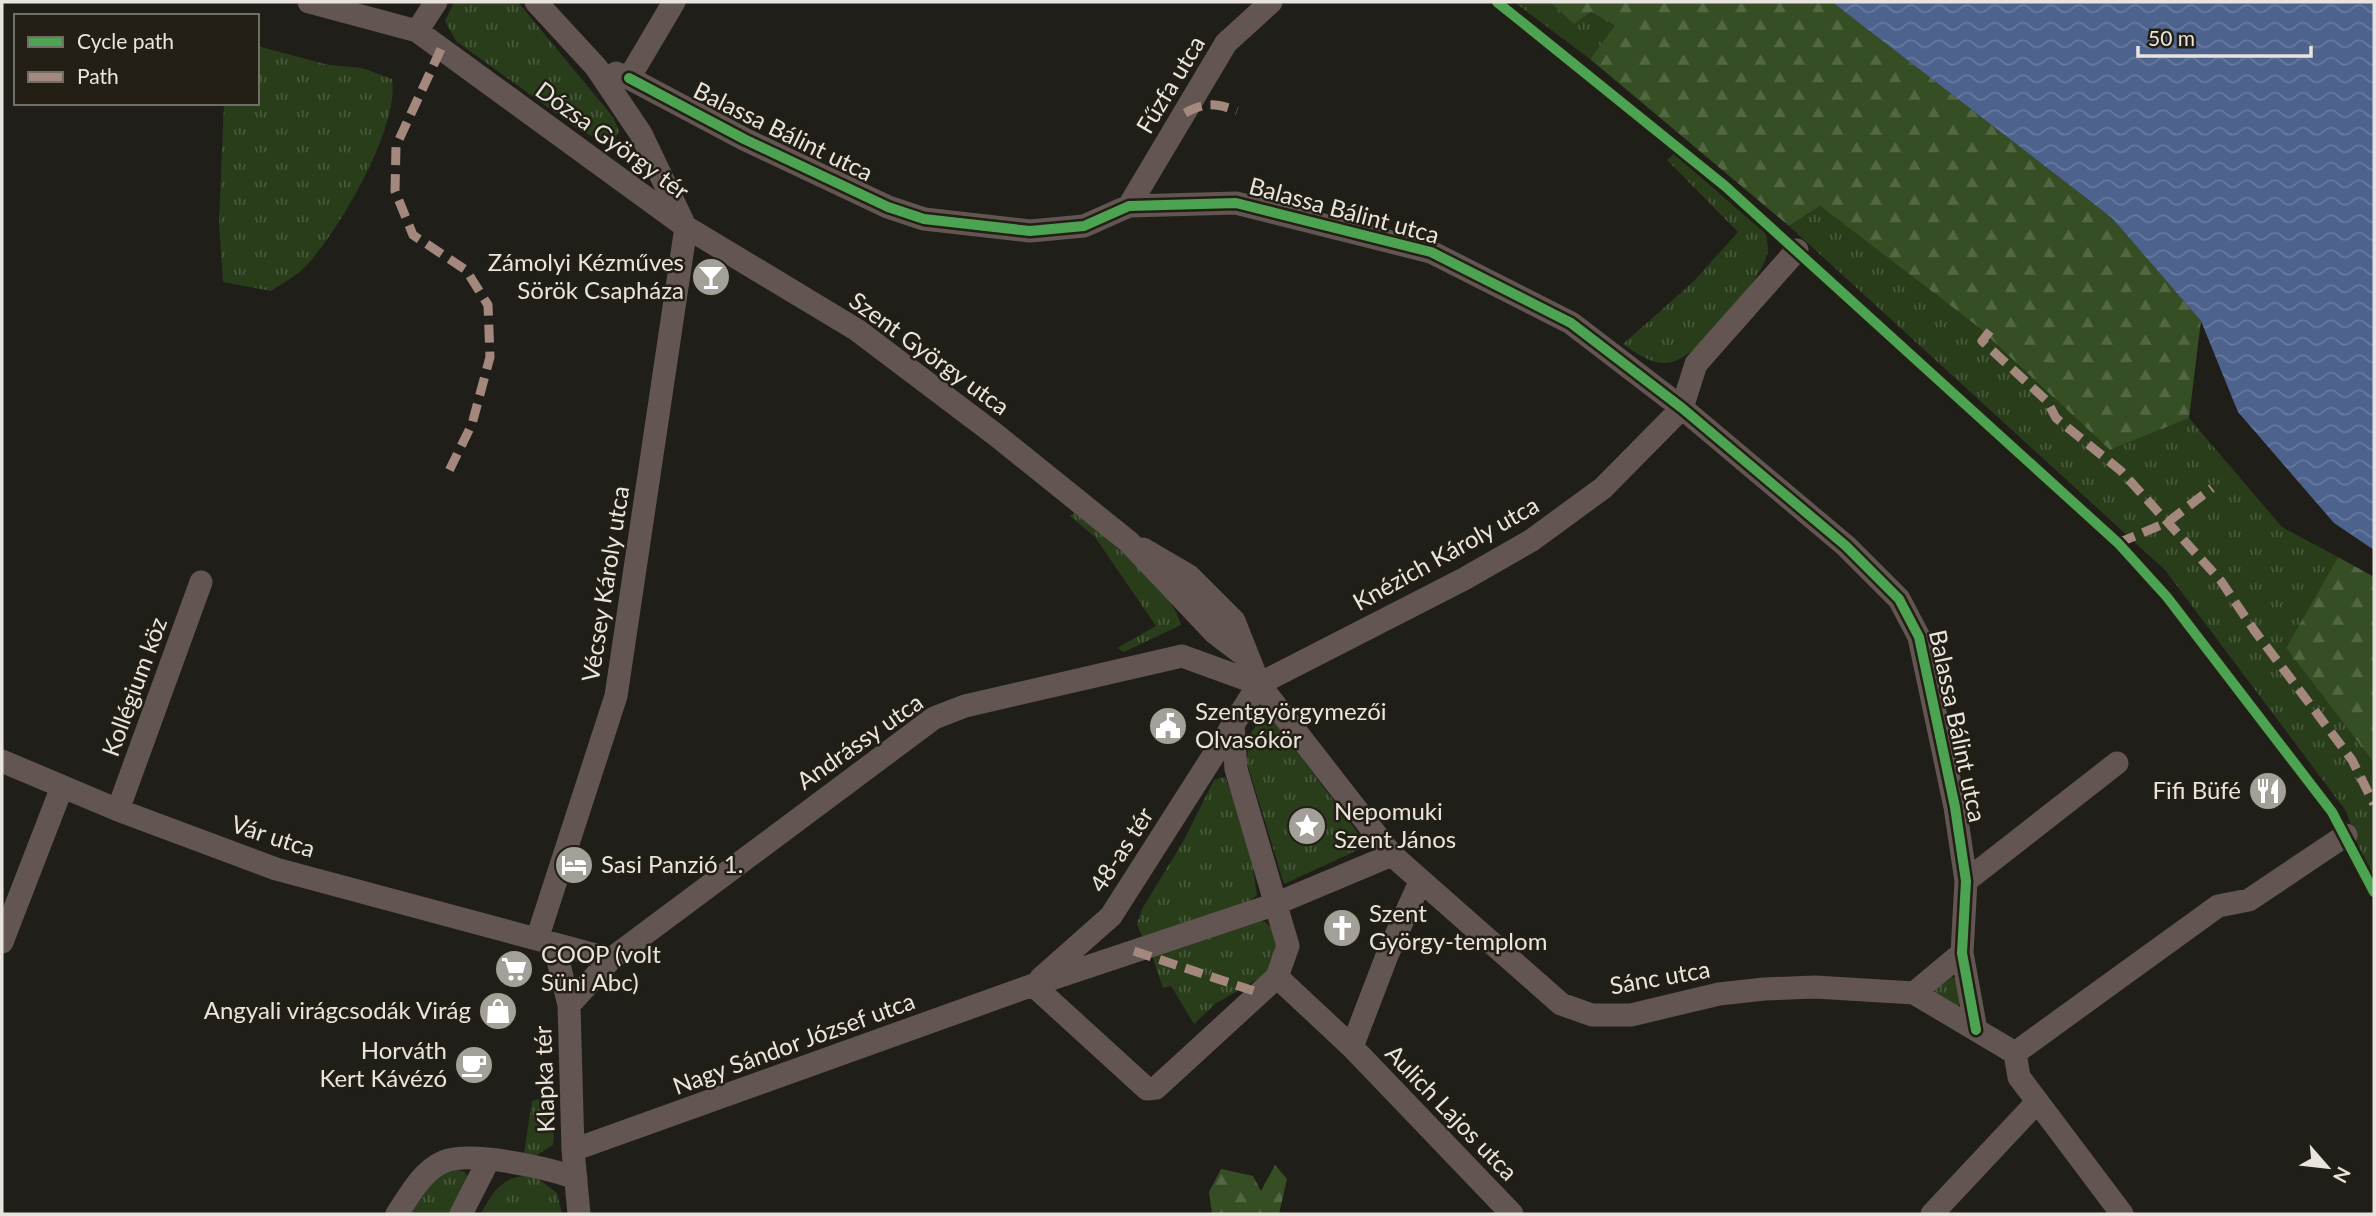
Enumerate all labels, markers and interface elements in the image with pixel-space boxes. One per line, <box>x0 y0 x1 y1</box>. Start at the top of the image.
legend <box>14 14 259 105</box>
scale bar <box>2138 14 2311 58</box>
text: 50 m <box>2148 25 2195 50</box>
text: Cycle path <box>77 28 174 53</box>
street label: Fűzfa utca <box>1129 30 1210 138</box>
text: Path <box>77 63 119 88</box>
street label: Dózsa György tér <box>531 74 695 205</box>
street label: Balassa Bálint utca <box>689 75 878 187</box>
street label: Balassa Bálint utca <box>1246 170 1443 249</box>
place label: Zámolyi Kézműves Sörök Csapháza <box>488 247 684 304</box>
bar icon: Zámolyi Kézműves Sörök Csapháza <box>690 256 732 298</box>
street label: Szent György utca <box>844 285 1016 421</box>
street label: Vécsey Károly utca <box>575 484 634 684</box>
street label: Knézich Károly utca <box>1347 490 1543 616</box>
street label: Kollégium köz <box>95 613 172 760</box>
street label: Balassa Bálint utca <box>1924 627 1993 824</box>
street label: Andrássy utca <box>790 687 928 795</box>
place label: Szentgyörgymezői Olvasókör <box>1195 696 1387 753</box>
public building icon: Szentgyörgymezői Olvasókör <box>1147 705 1189 747</box>
restaurant icon: Fifi Büfé <box>2247 770 2289 812</box>
place label: Fifi Büfé <box>2152 775 2241 804</box>
place label: Nepomuki Szent János <box>1334 796 1456 853</box>
street label: 48-as tér <box>1083 801 1159 897</box>
place icon: Nepomuki Szent János <box>1286 805 1328 847</box>
street label: Vár utca <box>228 808 319 863</box>
hotel icon: Sasi Panzió 1. <box>553 844 595 886</box>
place label: Sasi Panzió 1. <box>601 849 743 878</box>
place label: Szent György-templom <box>1369 898 1547 955</box>
church icon: Szent György-templom <box>1321 907 1363 949</box>
place label: COOP (volt Süni Abc) <box>541 939 661 996</box>
supermarket icon: COOP (volt Süni Abc) <box>493 948 535 990</box>
street label: Sánc utca <box>1607 953 1712 1000</box>
street label: Nagy Sándor József utca <box>668 985 918 1100</box>
shop icon: Angyali virágcsodák Virág <box>477 990 519 1032</box>
place label: Angyali virágcsodák Virág <box>204 995 471 1024</box>
street label: Klapka tér <box>527 1025 560 1133</box>
place label: Horváth Kert Kávézó <box>319 1035 447 1092</box>
street label: Aulich Lajos utca <box>1380 1038 1524 1186</box>
cafe icon: Horváth Kert Kávézó <box>453 1044 495 1086</box>
north arrow <box>2292 1132 2362 1202</box>
text: N <box>2329 1163 2356 1187</box>

